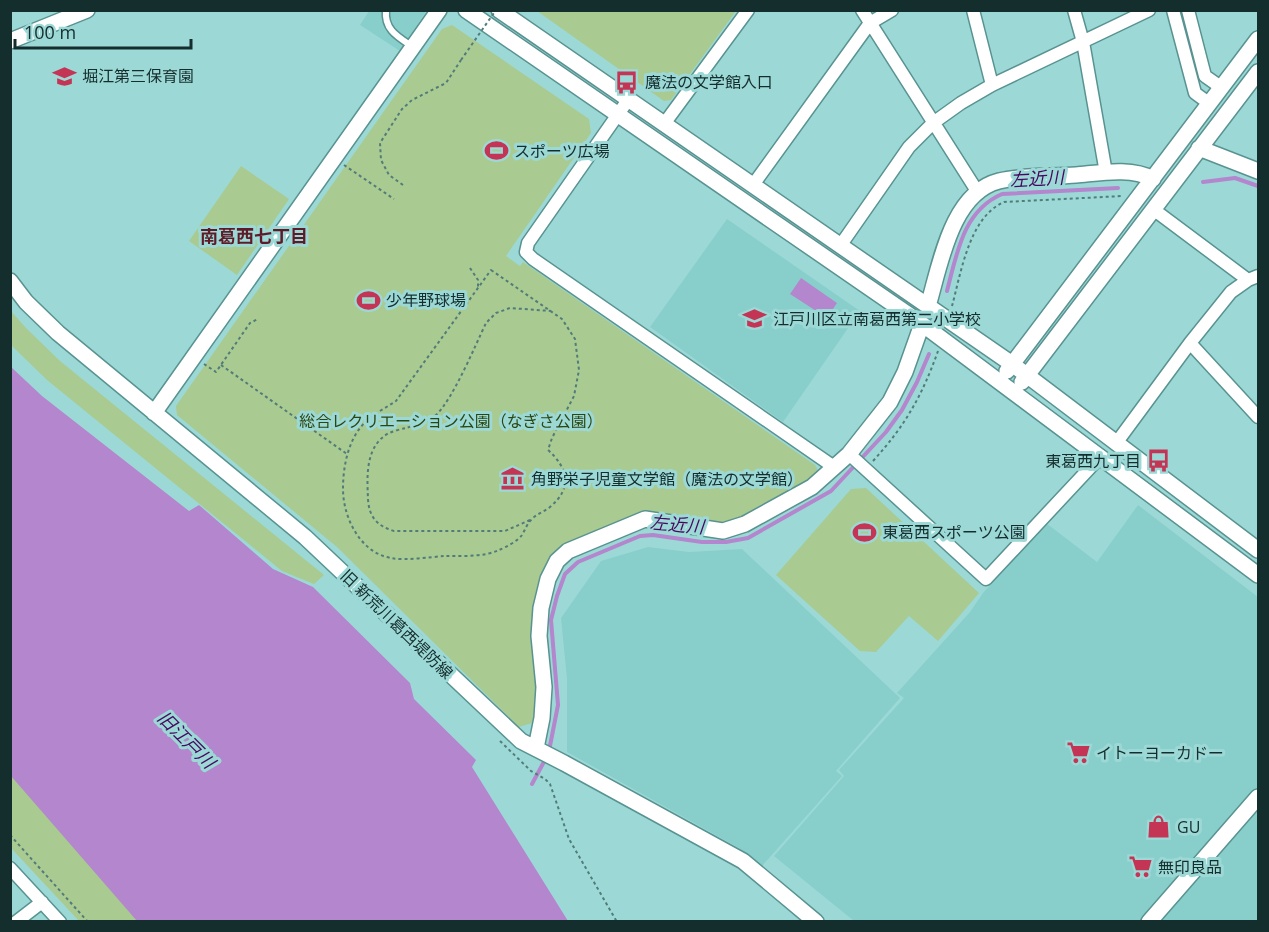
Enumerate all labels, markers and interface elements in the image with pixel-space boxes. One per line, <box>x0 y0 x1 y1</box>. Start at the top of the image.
scale bar <box>15 12 190 50</box>
text: 100 m <box>24 20 76 44</box>
school or university icon: 堀江第三保育園 <box>51 63 77 89</box>
place label: 堀江第三保育園 <box>82 65 194 87</box>
bus stop icon: 魔法の文学館入口 <box>614 69 640 95</box>
place label: 魔法の文学館入口 <box>645 71 773 93</box>
sports icon: スポーツ広場 <box>483 138 509 164</box>
place label: スポーツ広場 <box>514 140 610 162</box>
water label: 左近川 <box>1009 165 1067 191</box>
district label: 南葛西七丁目 <box>200 224 308 248</box>
sports icon: 少年野球場 <box>355 287 381 313</box>
place label: 少年野球場 <box>386 289 466 311</box>
school or university icon: 江戸川区立南葛西第二小学校 <box>742 306 768 332</box>
place label: 江戸川区立南葛西第二小学校 <box>773 308 981 330</box>
park label: 総合レクリエーション公園（なぎさ公園） <box>299 410 603 432</box>
bus stop icon: 東葛西九丁目 <box>1146 448 1172 474</box>
place label: 東葛西九丁目 <box>1045 450 1141 472</box>
museum icon: 角野栄子児童文学館（魔法の文学館） <box>500 466 526 492</box>
place label: 角野栄子児童文学館（魔法の文学館） <box>531 468 803 490</box>
water label: 左近川 <box>649 510 707 538</box>
sports icon: 東葛西スポーツ公園 <box>851 519 877 545</box>
place label: 東葛西スポーツ公園 <box>882 521 1026 543</box>
street label: 旧 新荒川葛西堤防線 <box>336 565 458 683</box>
water label: 旧江戸川 <box>153 705 222 775</box>
supermarket icon: イトーヨーカドー <box>1065 740 1091 766</box>
place label: イトーヨーカドー <box>1096 742 1224 764</box>
shop icon: GU <box>1146 814 1172 840</box>
place label: GU <box>1177 816 1200 838</box>
supermarket icon: 無印良品 <box>1127 854 1153 880</box>
place label: 無印良品 <box>1158 856 1222 878</box>

